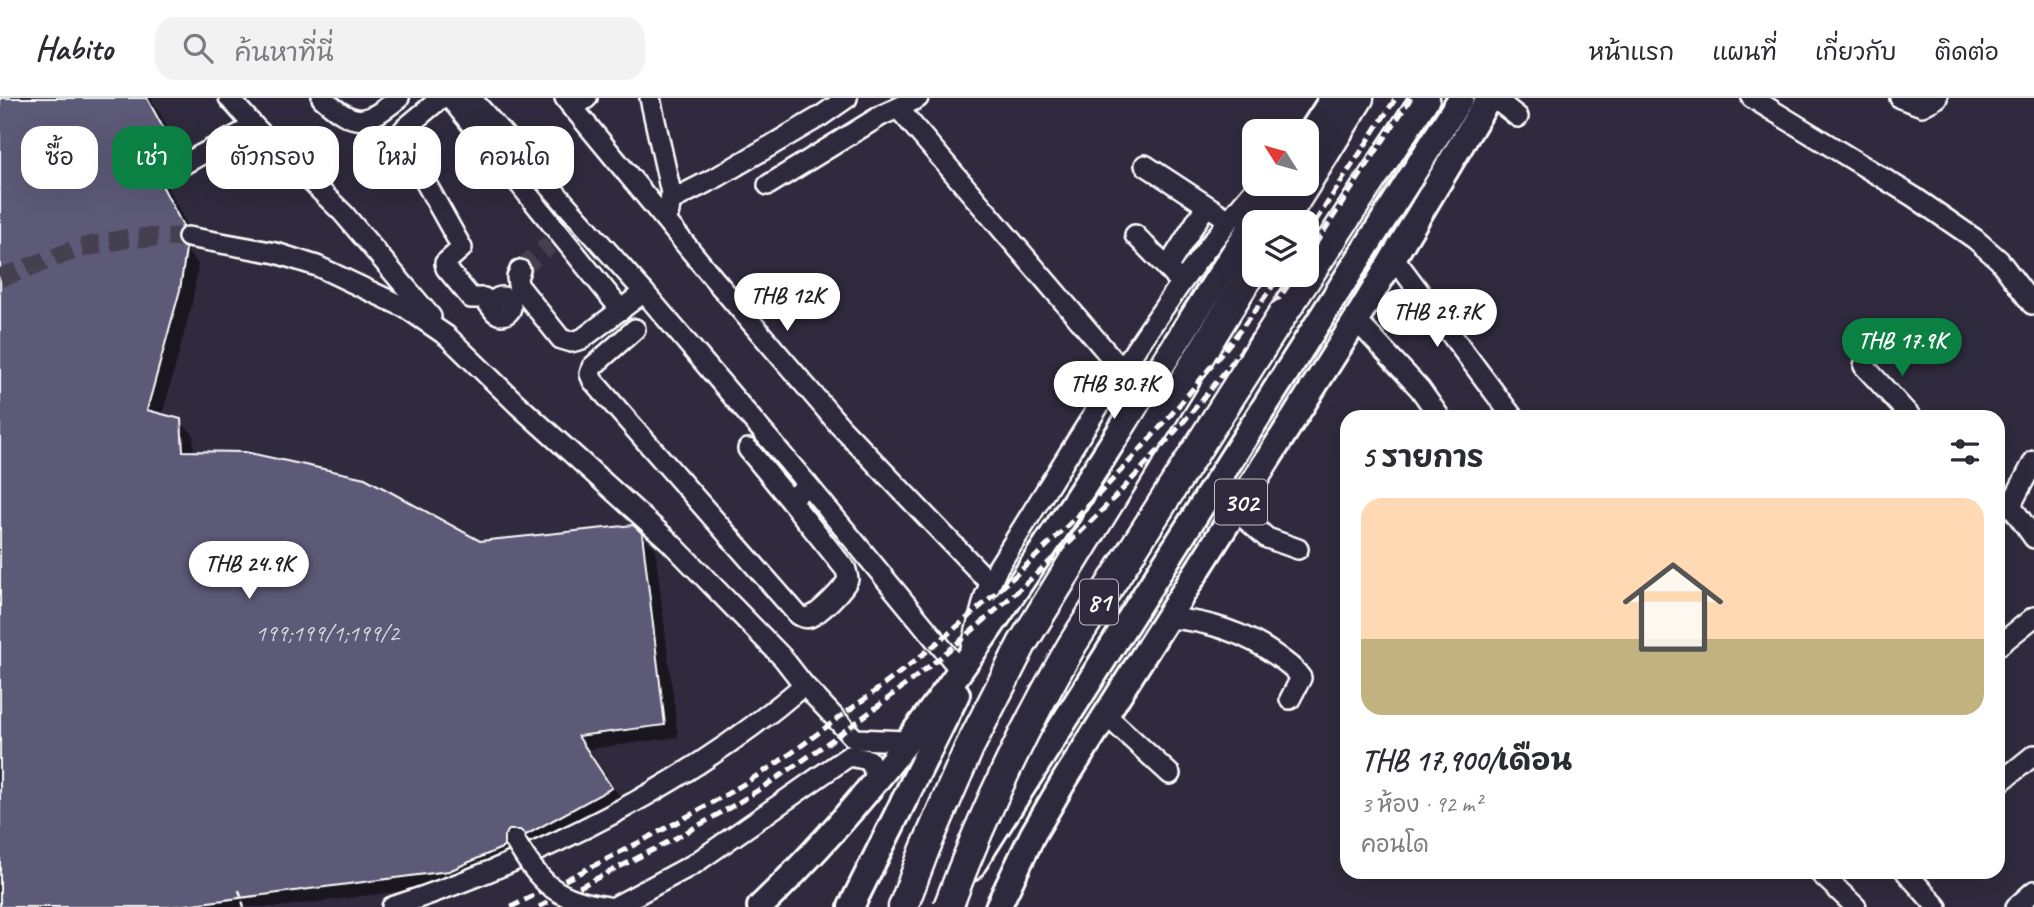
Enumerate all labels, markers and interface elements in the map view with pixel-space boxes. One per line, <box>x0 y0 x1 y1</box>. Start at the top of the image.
search box <box>155 17 645 80</box>
text: Habito <box>35 27 113 69</box>
icon: search <box>179 29 217 67</box>
text: ค้นหาที่นี่ <box>235 36 333 69</box>
text: หน้าแรก <box>1589 37 1674 67</box>
text: แผนที่ <box>1712 37 1777 67</box>
text: เกี่ยวกับ <box>1815 37 1897 67</box>
text: ติดต่อ <box>1935 37 1999 67</box>
north arrow <box>1242 119 1320 196</box>
map controls <box>1242 119 1319 287</box>
chip: ซื้อ <box>21 126 98 189</box>
chip: เช่า <box>112 126 192 189</box>
chip: ตัวกรอง <box>206 126 339 189</box>
chip: ใหม่ <box>353 126 441 189</box>
chip: คอนโด <box>455 126 574 189</box>
button: layers <box>1242 210 1319 287</box>
pin: THB 12K <box>722 274 852 333</box>
text: THB 12K <box>750 281 824 310</box>
pin: THB 29.7K <box>1357 289 1517 349</box>
text: THB 29.7K <box>1393 297 1481 326</box>
pin: THB 17.9K <box>1822 318 1982 378</box>
text: THB 17.9K <box>1858 326 1946 355</box>
pin: THB 30.7K <box>1034 362 1194 421</box>
text: THB 30.7K <box>1070 369 1158 398</box>
icon: filters <box>1946 433 1984 471</box>
text: 5 รายการ <box>1361 438 1484 476</box>
road number: 302 <box>1215 480 1267 524</box>
pin: THB 24.9K <box>169 542 329 601</box>
icon: home <box>1610 544 1736 670</box>
text: THB 24.9K <box>205 549 293 578</box>
road number: 81 <box>1080 580 1118 624</box>
house number: 199;199/1;199/2 <box>255 618 401 648</box>
text: THB 17,900/เดือน <box>1361 741 1572 779</box>
text: 3 ห้อง · 92 m² <box>1361 790 1481 819</box>
text: คอนโด <box>1361 830 1429 859</box>

